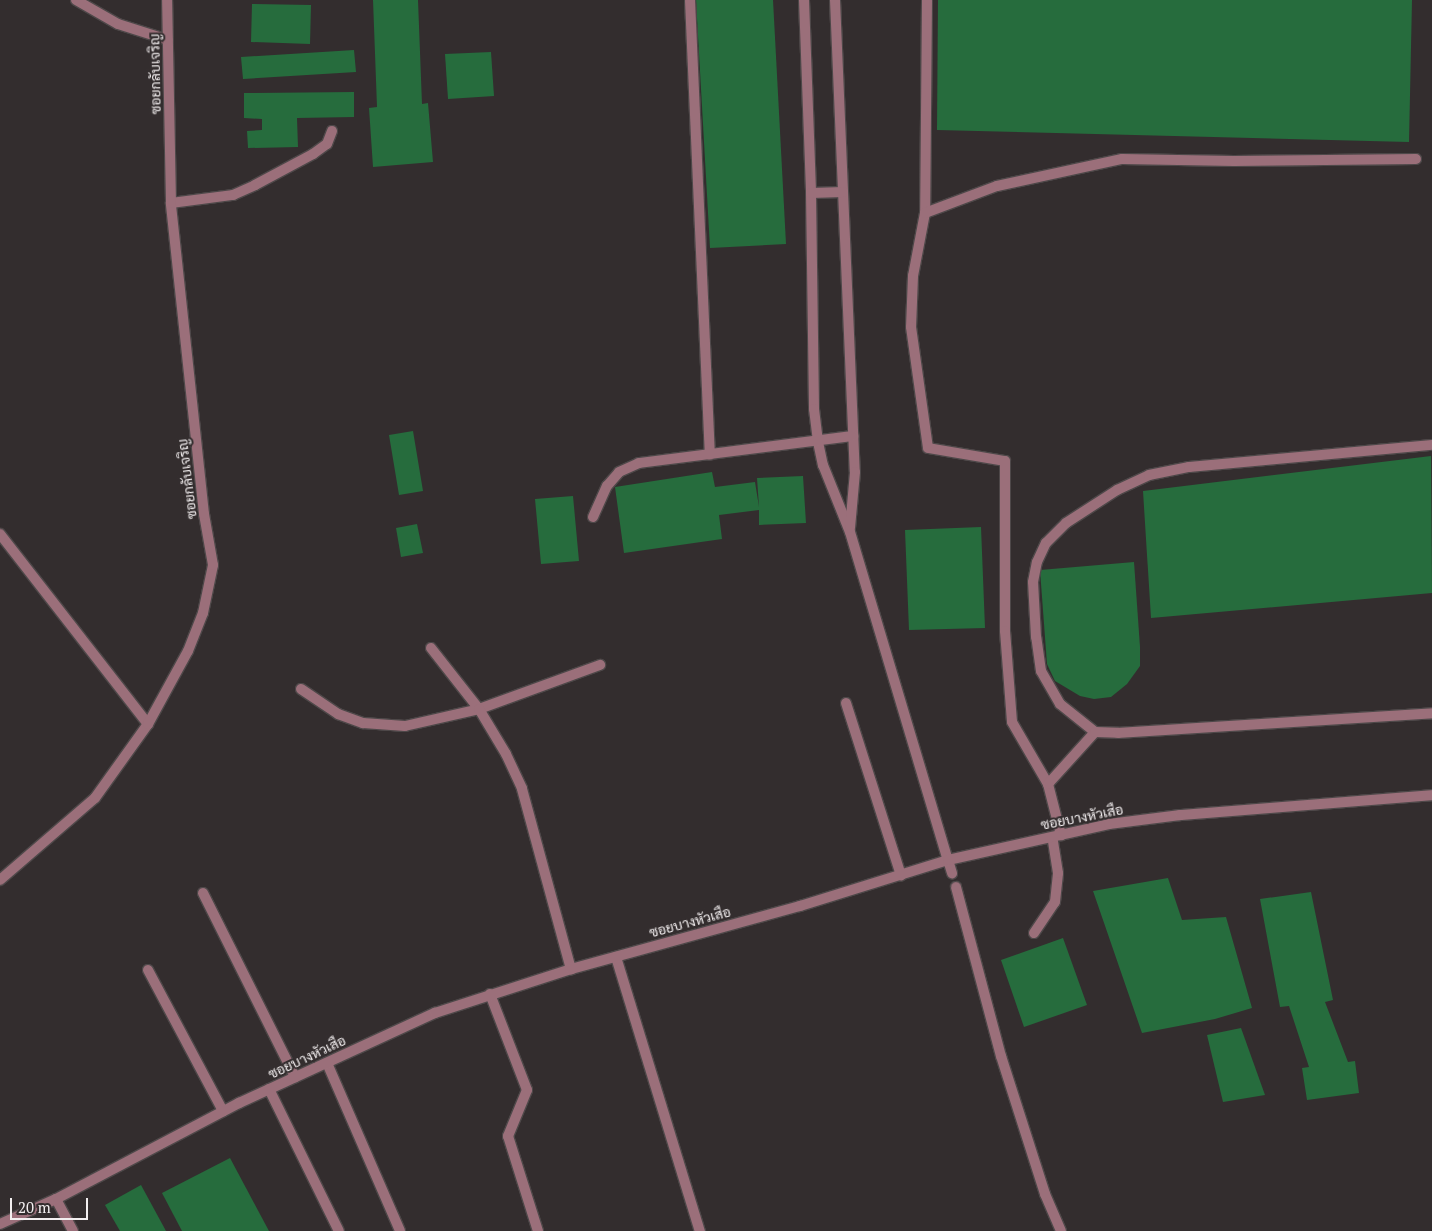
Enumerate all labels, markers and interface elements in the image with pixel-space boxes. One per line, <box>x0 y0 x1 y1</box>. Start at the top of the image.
street label: ซอยกลับเจริญ <box>146 34 164 114</box>
street label: ซอยกลับเจริญ <box>174 438 200 520</box>
street label: ซอยบางหัวเสือ <box>1039 801 1125 833</box>
street label: ซอยบางหัวเสือ <box>647 903 733 941</box>
street label: ซอยบางหัวเสือ <box>265 1032 349 1082</box>
scale bar <box>12 1188 90 1220</box>
text: 20 m <box>18 1197 51 1217</box>

